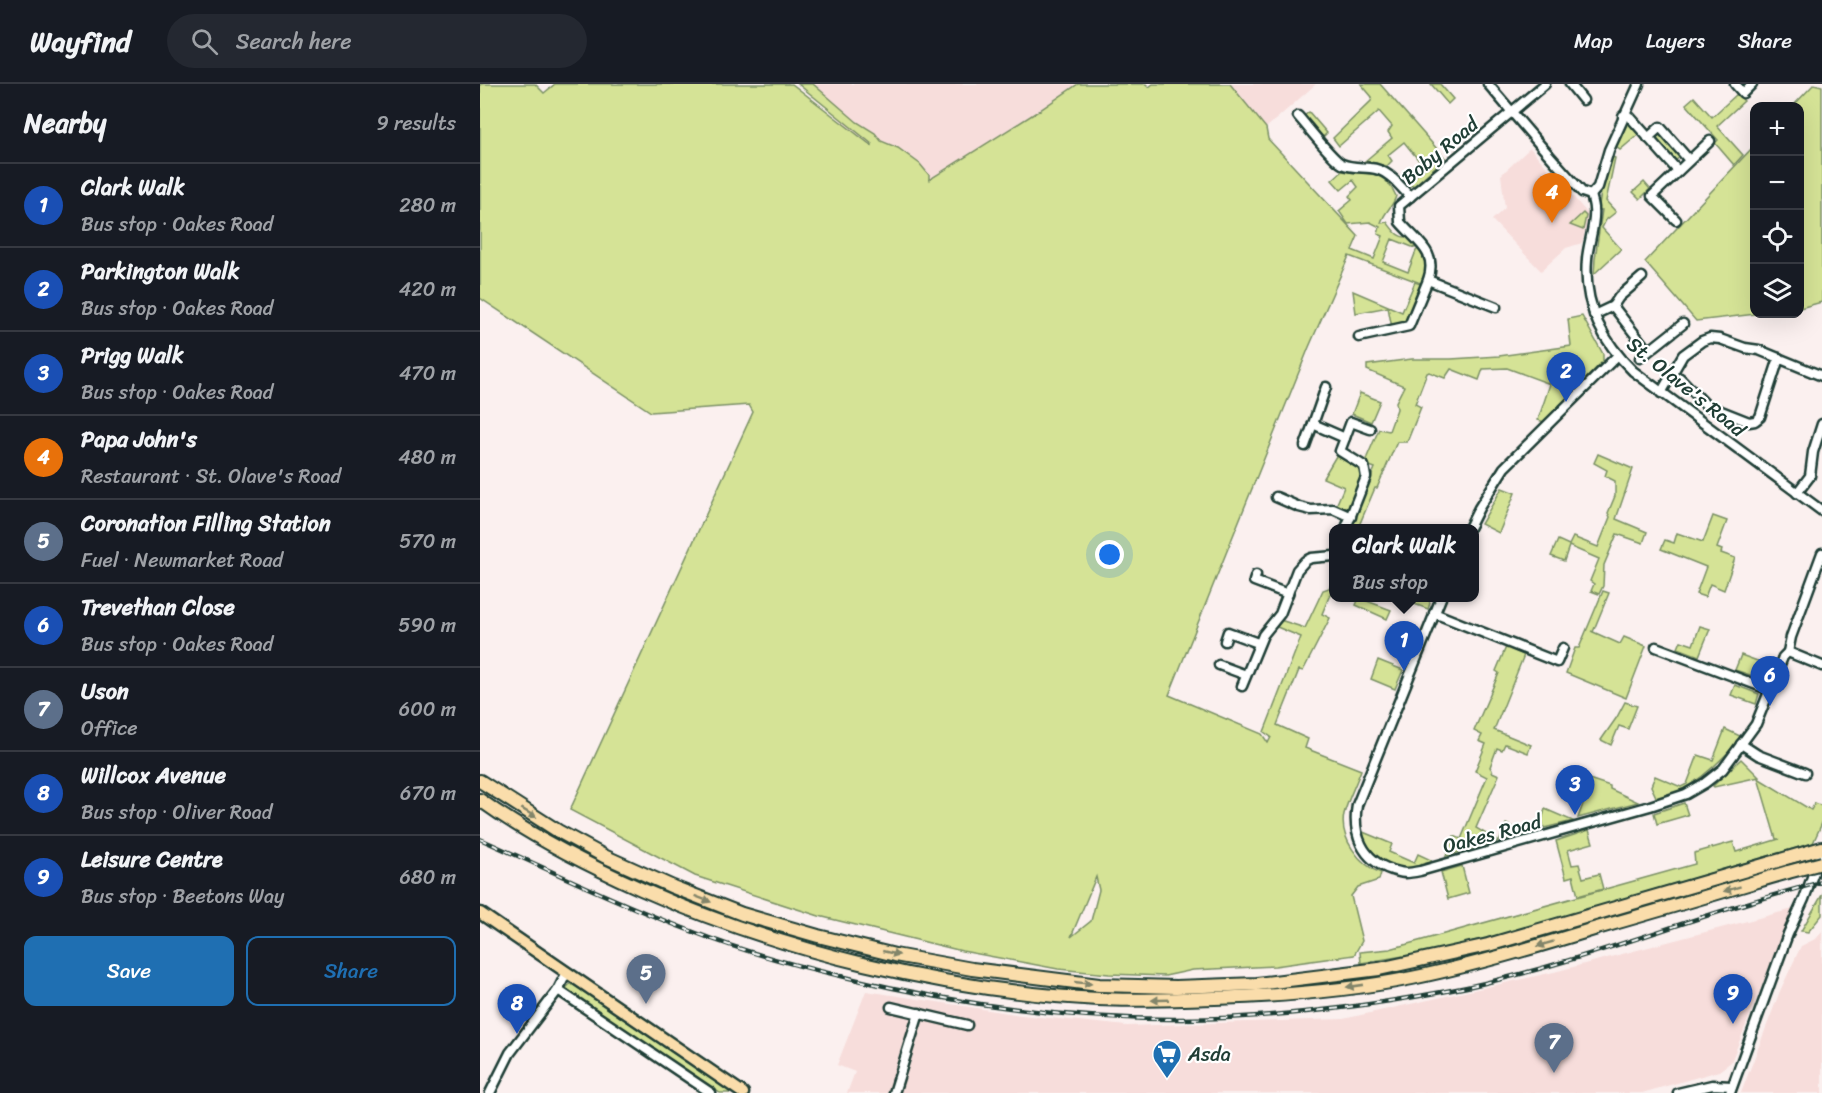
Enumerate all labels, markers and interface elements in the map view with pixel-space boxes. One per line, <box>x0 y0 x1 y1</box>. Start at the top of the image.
search box <box>167 14 587 68</box>
text: Wayfind <box>30 17 131 66</box>
text: Search here <box>236 22 352 61</box>
text: Map <box>1574 22 1613 60</box>
text: Layers <box>1646 22 1705 60</box>
text: Share <box>1738 22 1792 60</box>
icon: search <box>188 25 221 58</box>
text: Nearby <box>24 100 106 146</box>
map controls <box>1750 102 1804 318</box>
button: + <box>1750 102 1804 156</box>
text: 9 results <box>376 106 456 141</box>
street label: Boby Road <box>1393 107 1488 194</box>
button: − <box>1750 156 1804 210</box>
text: Clark Walk <box>81 168 185 207</box>
pin: 4 <box>1532 174 1572 223</box>
text: 1 <box>39 188 48 223</box>
text: 280 m <box>399 188 456 223</box>
text: Bus stop · Oakes Road <box>81 207 273 242</box>
button: locate <box>1750 210 1804 264</box>
text: Parkington Walk <box>81 252 239 291</box>
button: layers <box>1750 264 1804 318</box>
text: 2 <box>38 272 49 307</box>
text: 420 m <box>399 272 456 307</box>
text: Bus stop · Oakes Road <box>81 291 273 326</box>
street label: St. Olave's Road <box>1619 328 1755 447</box>
text: Prigg Walk <box>81 336 184 375</box>
pin: 2 <box>1546 352 1586 402</box>
text: 3 <box>38 356 49 391</box>
text: 470 m <box>399 356 456 391</box>
text: Bus stop · Oakes Road <box>81 375 273 410</box>
text: Papa John's <box>81 420 197 459</box>
text: 4 <box>37 440 50 475</box>
text: 480 m <box>398 440 456 475</box>
text: Restaurant · St. Olave's Road <box>81 459 341 494</box>
text: Coronation Filling Station <box>81 504 331 543</box>
text: 5 <box>37 524 50 559</box>
text: 570 m <box>399 524 456 559</box>
popup <box>1329 524 1479 602</box>
text: Clark Walk <box>1352 526 1456 565</box>
your location <box>1095 540 1124 569</box>
text: Fuel · Newmarket Road <box>81 543 283 578</box>
text: Bus stop <box>1352 565 1428 600</box>
text: Trevethan Close <box>81 588 235 627</box>
text: 6 <box>38 608 49 643</box>
text: 590 m <box>398 608 456 643</box>
pin: 1 <box>1384 622 1424 671</box>
text: Bus stop · Oakes Road <box>81 627 273 662</box>
pin: 6 <box>1750 656 1790 706</box>
text: Uson <box>81 672 129 711</box>
text: 7 <box>38 692 49 727</box>
text: 600 m <box>399 692 456 727</box>
text: Office <box>81 711 137 746</box>
text: Willcox Avenue <box>81 756 226 795</box>
pin: 3 <box>1556 766 1594 815</box>
text: 8 <box>37 776 50 811</box>
text: 670 m <box>400 776 456 811</box>
text: Bus stop · Oliver Road <box>81 795 272 830</box>
street label: Oakes Road <box>1439 804 1547 864</box>
one-way arrow <box>521 808 537 819</box>
text: Leisure Centre <box>81 840 223 879</box>
text: 9 <box>37 860 50 895</box>
text: 680 m <box>399 860 456 895</box>
text: Bus stop · Beetons Way <box>81 879 284 914</box>
one-way arrow <box>1723 885 1741 894</box>
one-way arrow <box>695 895 713 905</box>
button: Save <box>24 936 234 1006</box>
button: Share <box>246 936 456 1006</box>
one-way arrow <box>1536 940 1554 949</box>
one-way arrow <box>881 949 900 959</box>
pin: 5 <box>626 954 666 1004</box>
pin: 9 <box>1714 974 1752 1024</box>
one-way arrow <box>1074 978 1093 988</box>
one-way arrow <box>1345 982 1364 991</box>
pin: 8 <box>498 984 537 1034</box>
one-way arrow <box>1151 995 1170 1004</box>
pin: 7 <box>1534 1024 1574 1073</box>
place label: Asda <box>1187 1037 1231 1072</box>
supermarket icon: Asda <box>1151 1038 1183 1080</box>

